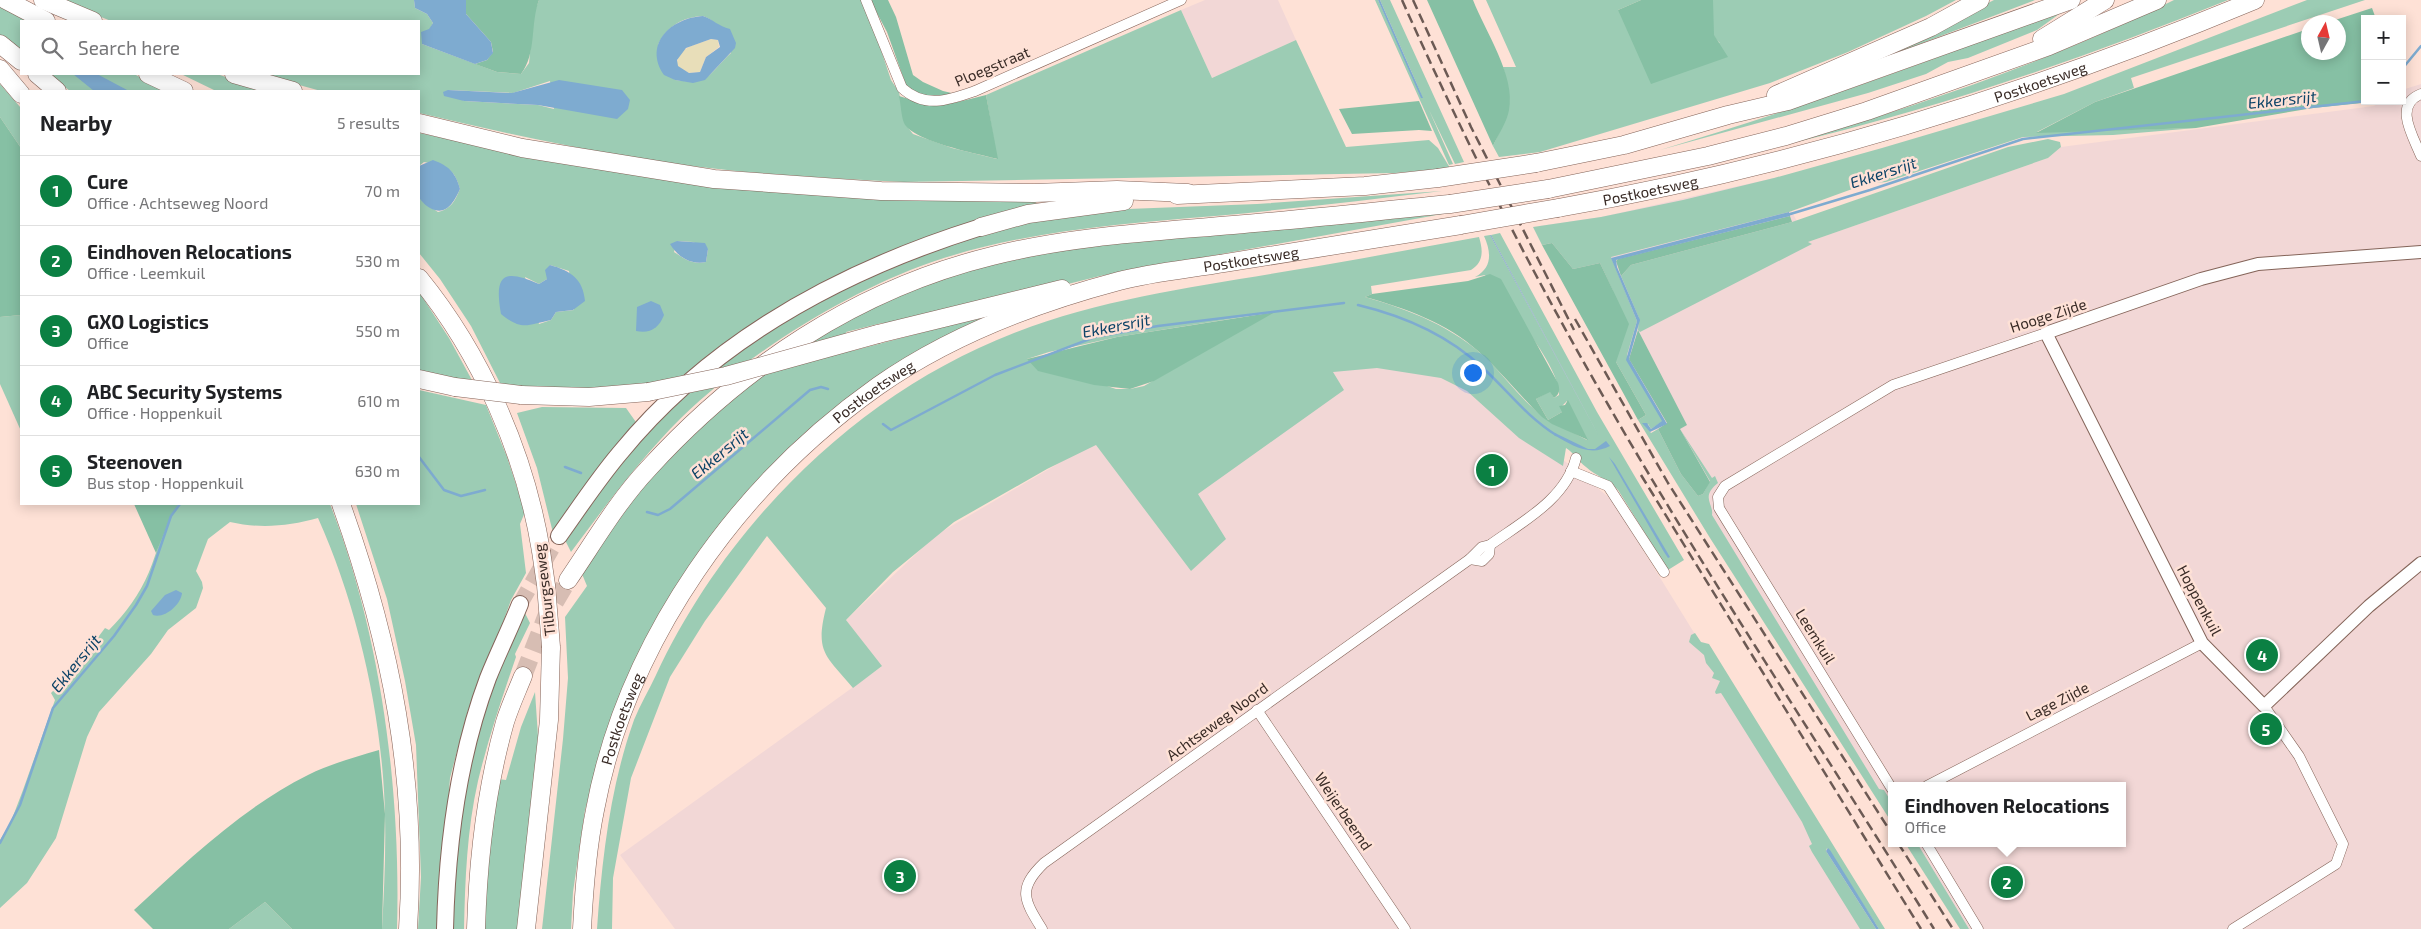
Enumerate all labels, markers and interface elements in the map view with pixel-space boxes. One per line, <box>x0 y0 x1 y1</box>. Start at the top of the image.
north arrow <box>2301 15 2346 60</box>
map controls <box>2361 15 2406 105</box>
button: + <box>2361 15 2406 60</box>
search box <box>20 20 420 75</box>
icon: search <box>38 34 66 62</box>
text: Search here <box>78 36 180 59</box>
street label: Ploegstraat <box>952 42 1032 90</box>
street label: Postkoetsweg <box>1992 57 2090 106</box>
button: − <box>2361 60 2406 105</box>
water label: Ekkersrijt <box>2247 86 2318 113</box>
text: Nearby <box>40 110 112 135</box>
text: 5 results <box>337 113 400 132</box>
water label: Ekkersrijt <box>1847 152 1920 193</box>
text: Cure <box>87 170 128 193</box>
street label: Postkoetsweg <box>1601 171 1700 209</box>
text: 1 <box>53 181 59 200</box>
text: 70 m <box>365 181 400 200</box>
text: Office · Achtseweg Noord <box>87 193 268 212</box>
text: Eindhoven Relocations <box>87 240 292 263</box>
street label: Postkoetsweg <box>1202 242 1301 275</box>
text: 2 <box>51 251 61 270</box>
text: 530 m <box>355 251 400 270</box>
text: Office · Leemkuil <box>87 263 205 282</box>
street label: Hooge Zijde <box>2007 294 2089 337</box>
water label: Ekkersrijt <box>1080 309 1153 342</box>
text: GXO Logistics <box>87 310 209 333</box>
text: 3 <box>51 321 61 340</box>
text: 550 m <box>356 321 400 340</box>
text: Office <box>87 333 129 352</box>
street label: Postkoetsweg <box>828 355 918 427</box>
your location <box>1460 360 1486 386</box>
text: ABC Security Systems <box>87 380 282 403</box>
text: 4 <box>51 391 61 410</box>
text: 610 m <box>357 391 400 410</box>
text: Office · Hoppenkuil <box>87 403 222 422</box>
water label: Ekkersrijt <box>687 423 753 483</box>
text: Steenoven <box>87 450 182 473</box>
pin: 1 <box>1476 451 1508 489</box>
text: 5 <box>52 461 60 480</box>
text: 630 m <box>355 461 400 480</box>
text: Bus stop · Hoppenkuil <box>87 473 243 492</box>
street label: Tilburgseweg <box>529 542 559 637</box>
street label: Hoppenkuil <box>2174 562 2226 639</box>
street label: Leemkuil <box>1792 605 1840 667</box>
water label: Ekkersrijt <box>46 630 105 696</box>
pin: 4 <box>2246 636 2278 674</box>
street label: Postkoetsweg <box>597 669 647 767</box>
street label: Lage Zijde <box>2023 677 2092 725</box>
street label: Achtseweg Noord <box>1163 678 1271 764</box>
pin: 5 <box>2250 710 2282 748</box>
street label: Weijerbeemd <box>1311 769 1377 854</box>
popup <box>1888 782 2126 847</box>
text: Eindhoven Relocations <box>1905 794 2109 817</box>
text: Office <box>1905 817 1946 836</box>
pin: 3 <box>884 857 916 895</box>
pin: 2 <box>1991 863 2023 901</box>

